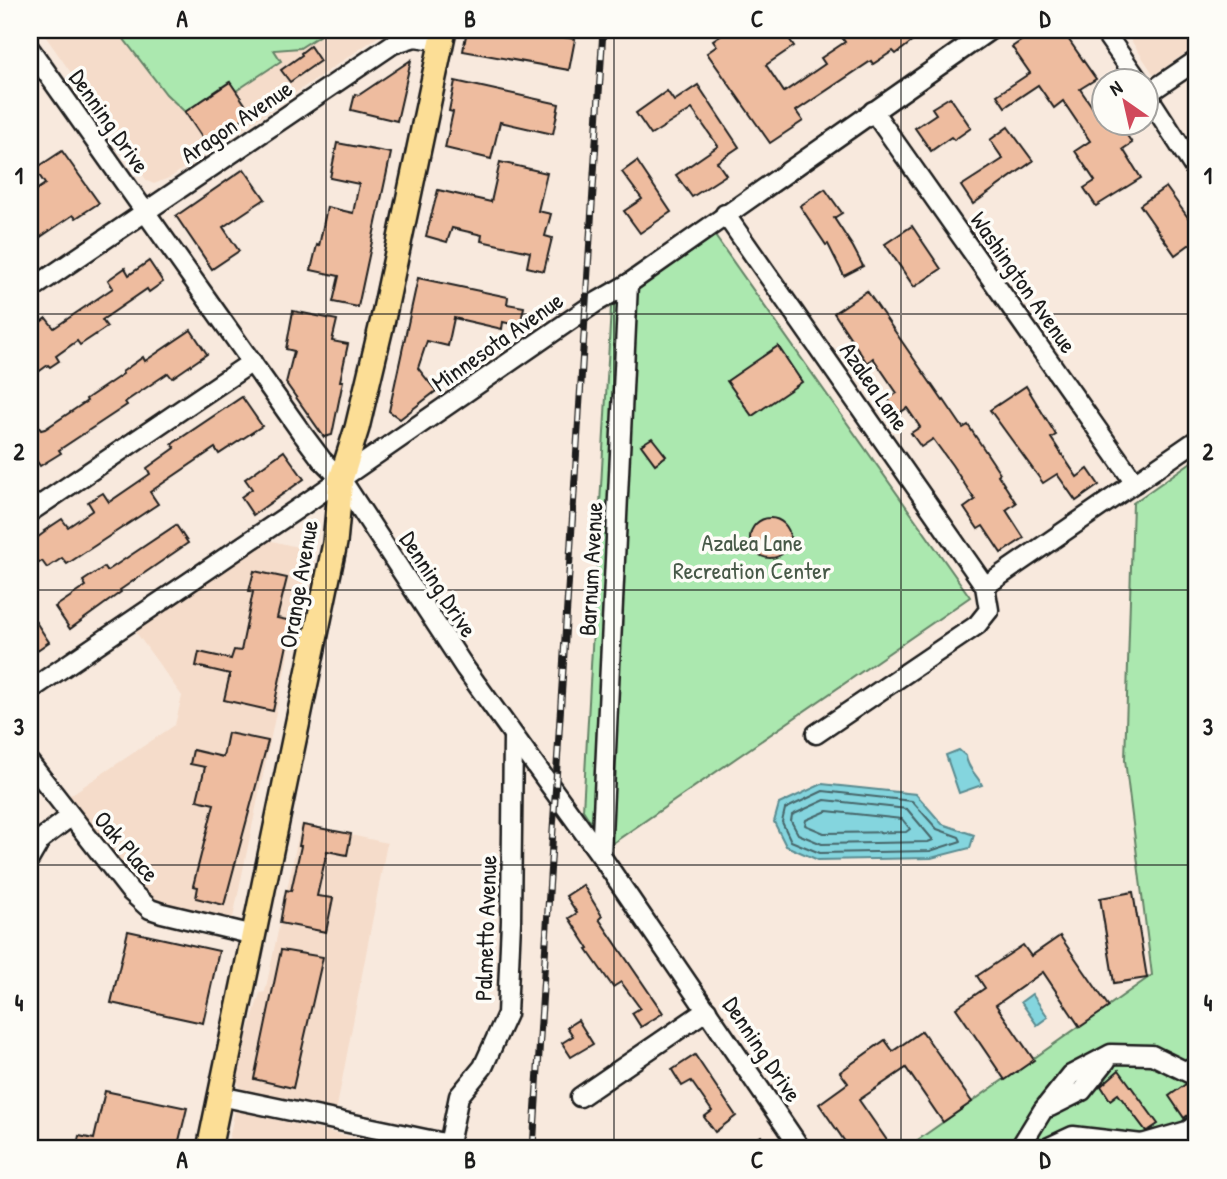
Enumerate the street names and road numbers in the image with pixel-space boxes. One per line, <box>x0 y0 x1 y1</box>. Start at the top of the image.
street label: Denning Drive <box>62 63 158 180</box>
street label: Aragon Avenue <box>174 72 298 170</box>
street label: Washington Avenue <box>963 205 1085 359</box>
street label: Minnesota Avenue <box>425 284 570 398</box>
street label: Azalea Lane <box>833 335 917 437</box>
street label: Barnum Avenue <box>571 501 610 637</box>
street label: Orange Avenue <box>271 517 325 651</box>
street label: Denning Drive <box>393 525 485 644</box>
street label: Oak Place <box>87 804 167 889</box>
street label: Palmetto Avenue <box>466 854 504 1001</box>
street label: Denning Drive <box>716 990 810 1108</box>

